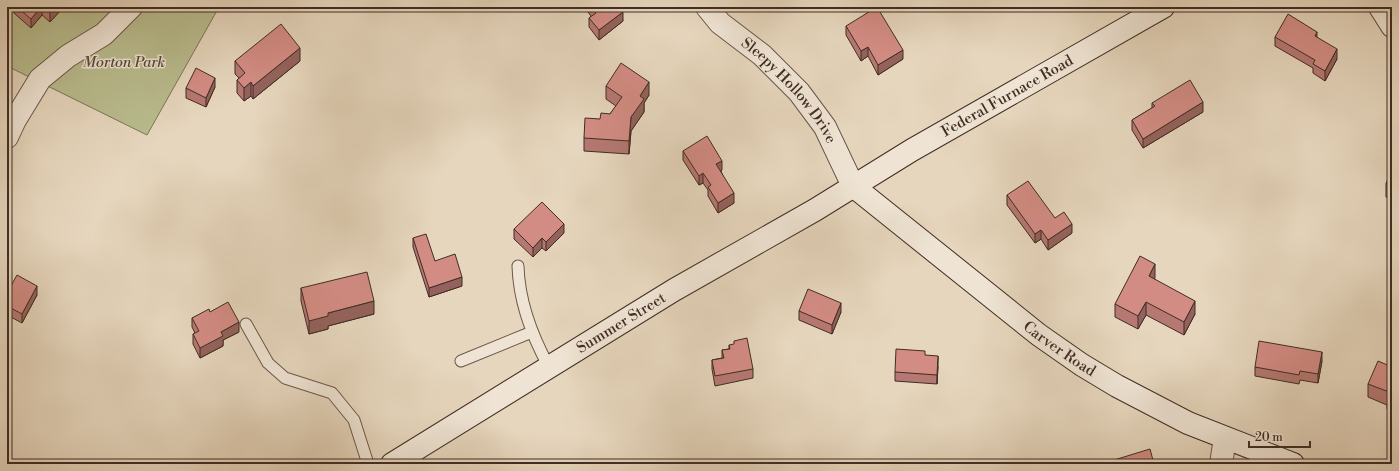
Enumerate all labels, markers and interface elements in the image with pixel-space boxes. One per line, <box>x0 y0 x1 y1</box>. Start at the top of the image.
street label: Sleepy Hollow Drive <box>737 34 840 146</box>
street label: Federal Furnace Road <box>938 51 1077 141</box>
park label: Morton Park <box>83 53 165 72</box>
street label: Summer Street <box>573 288 670 358</box>
street label: Carver Road <box>1019 317 1099 381</box>
scale bar <box>1249 423 1310 449</box>
text: 20 m <box>1255 430 1283 445</box>

